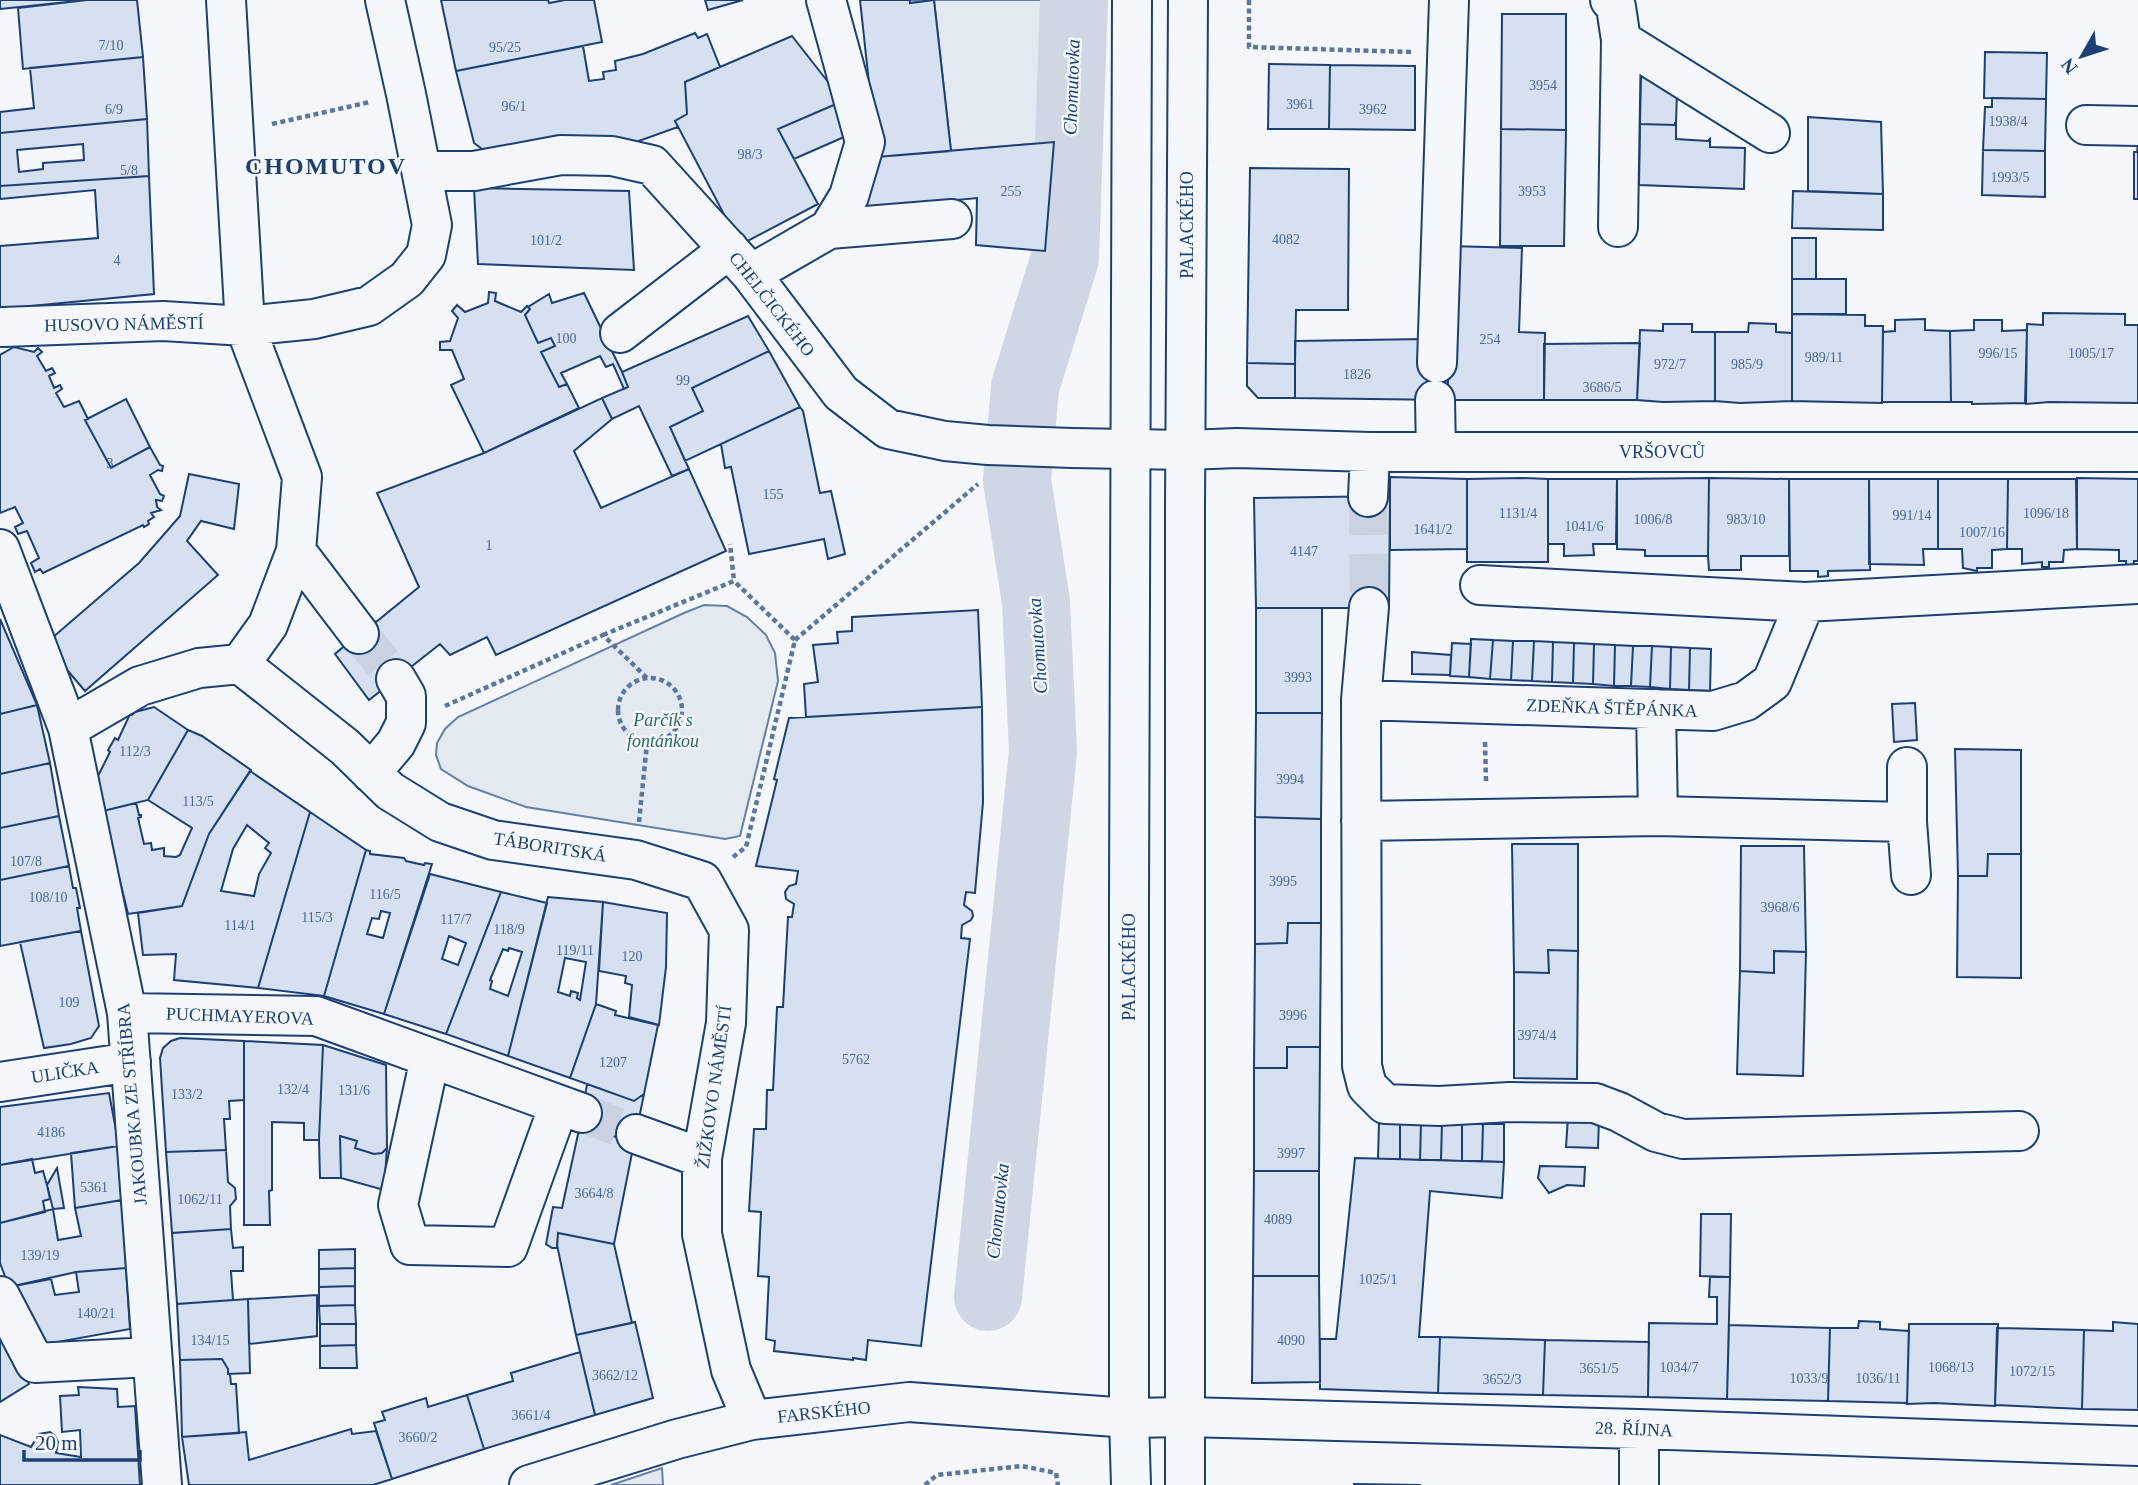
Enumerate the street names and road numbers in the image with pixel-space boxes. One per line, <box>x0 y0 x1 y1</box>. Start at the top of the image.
street label: PALACKÉHO <box>1176 171 1197 279</box>
street label: CHELČICKÉHO <box>725 247 820 360</box>
street label: HUSOVO NÁMĚSTÍ <box>44 312 204 335</box>
street label: VRŠOVCŮ <box>1619 441 1705 462</box>
street label: ZDEŇKA ŠTĚPÁNKA <box>1526 694 1698 721</box>
street label: TÁBORITSKÁ <box>492 827 608 866</box>
street label: PALACKÉHO <box>1118 913 1139 1021</box>
street label: JAKOUBKA ZE STŘÍBRA <box>112 1002 151 1206</box>
street label: PUCHMAYEROVA <box>166 1003 314 1029</box>
street label: ŽIŽKOVO NÁMĚSTÍ <box>692 1004 735 1170</box>
street label: ULIČKA <box>30 1056 100 1087</box>
street label: FARSKÉHO <box>776 1396 872 1427</box>
street label: 28. ŘÍJNA <box>1595 1417 1673 1440</box>

